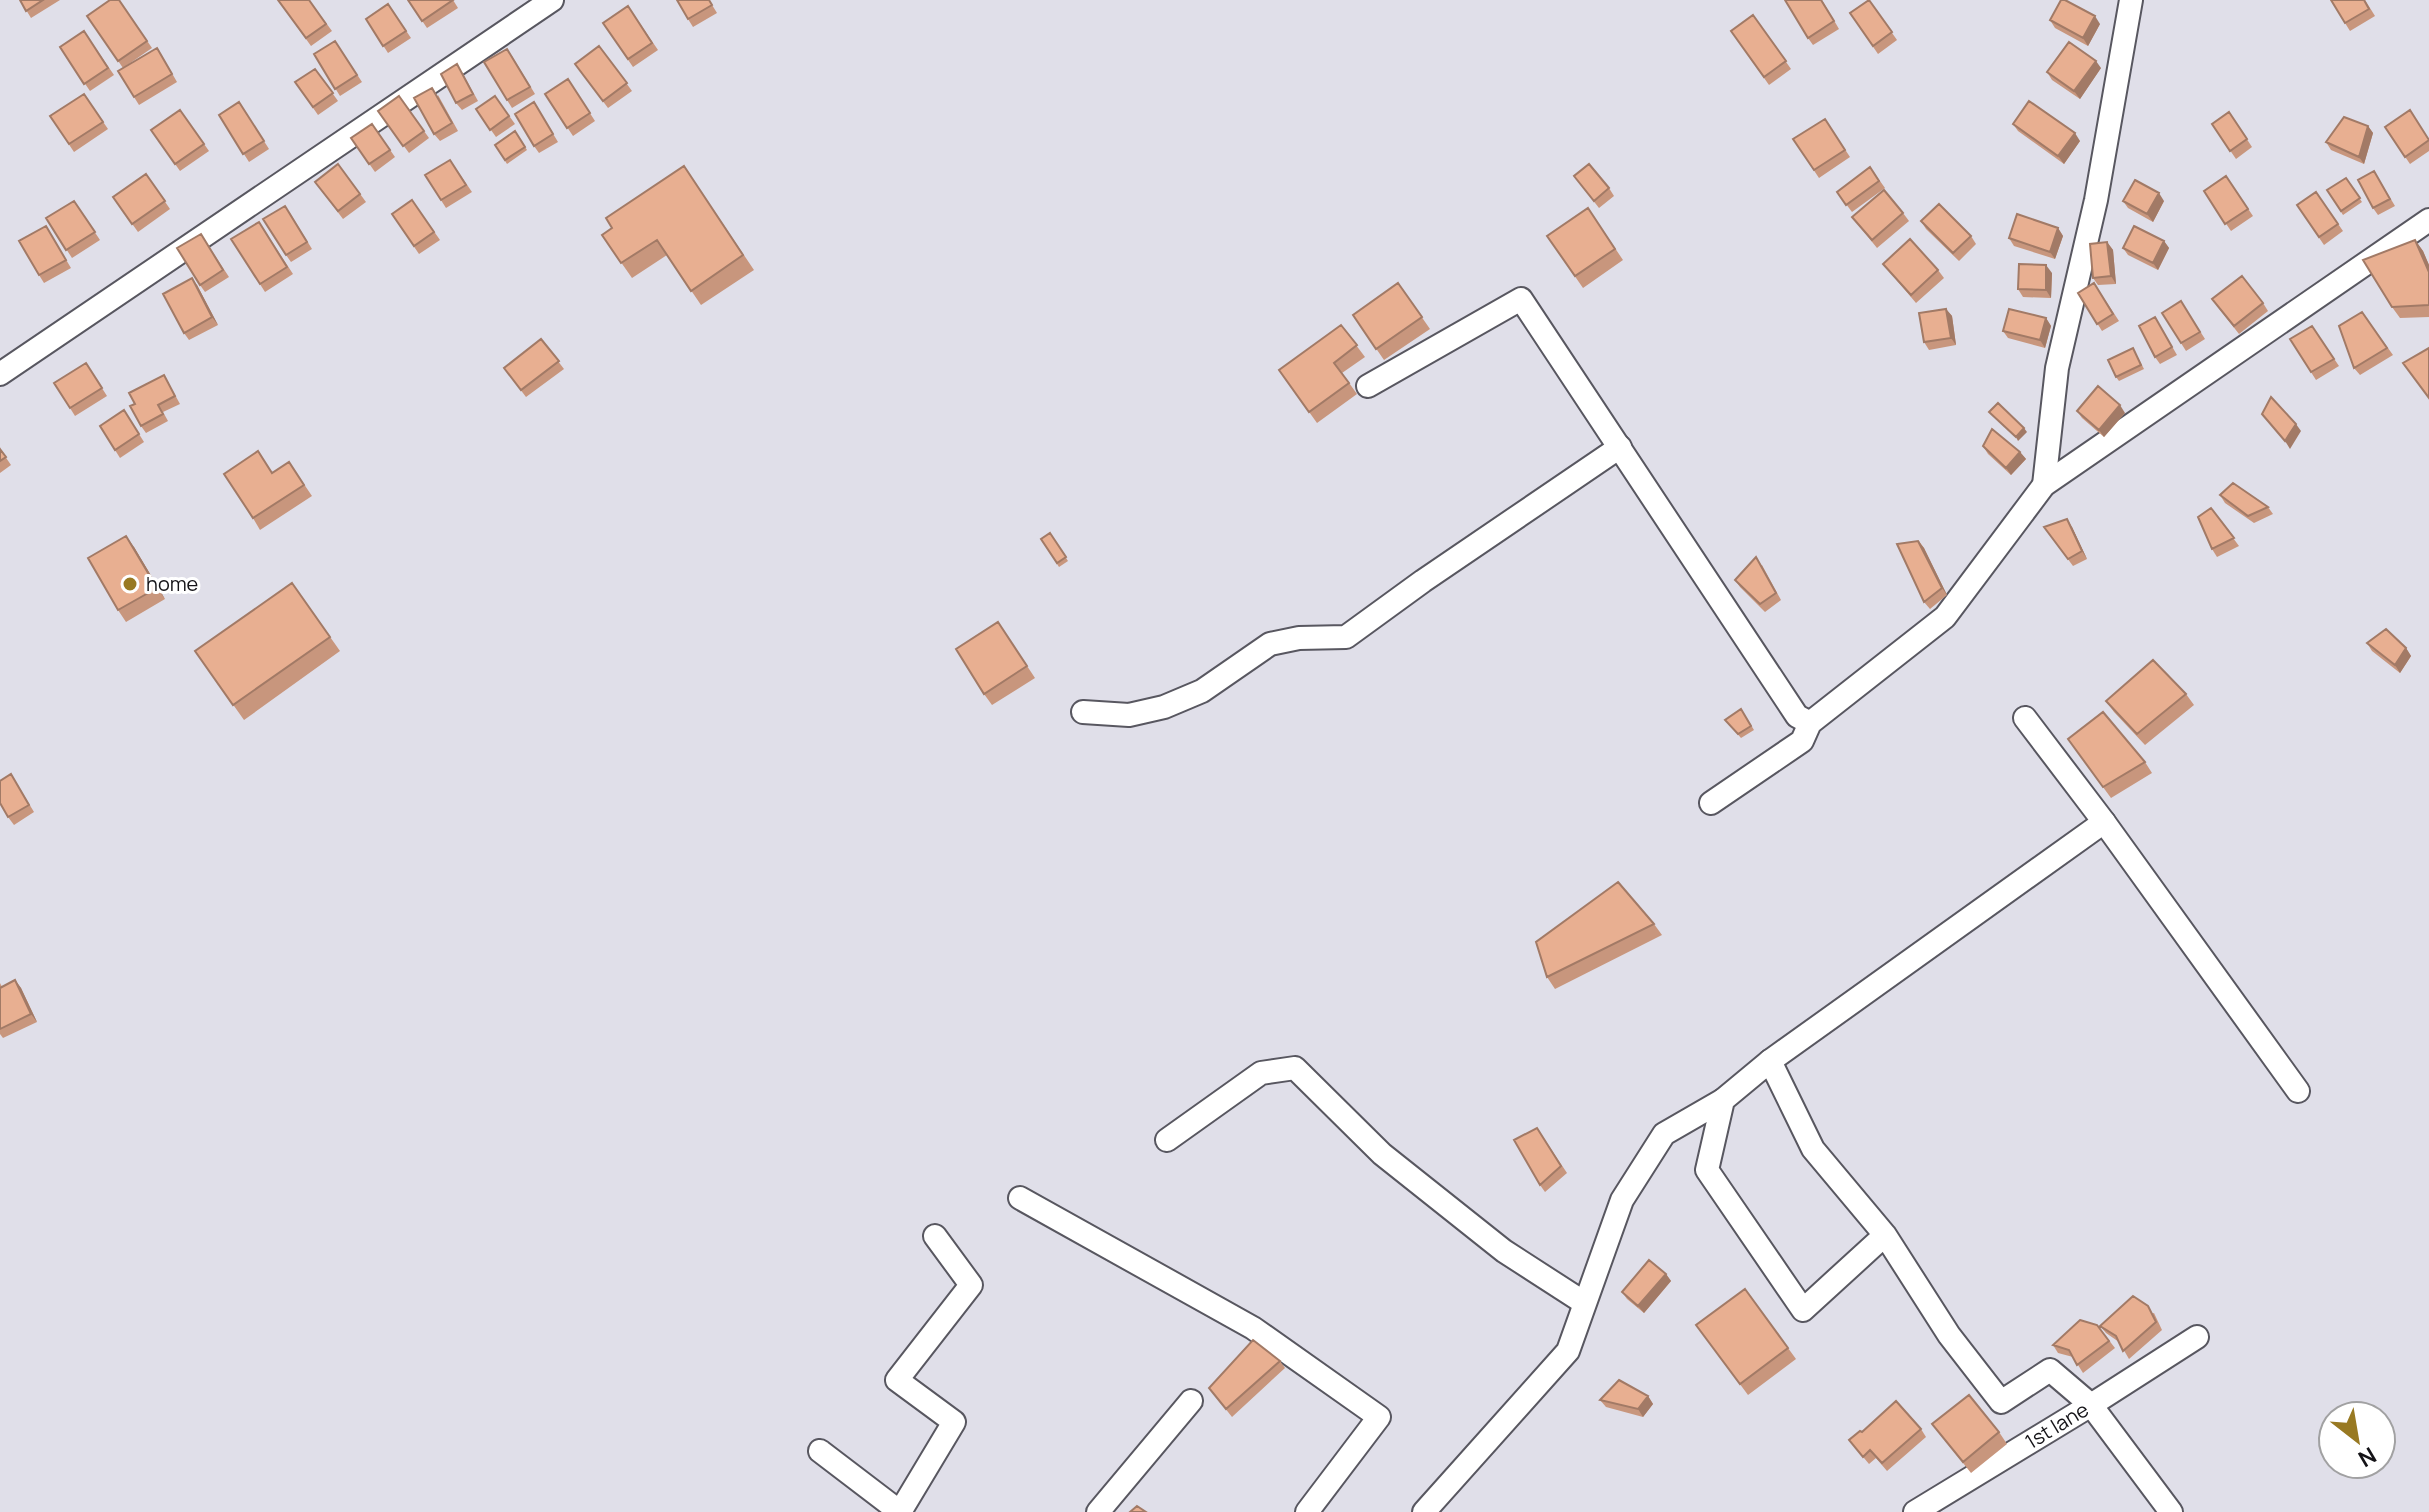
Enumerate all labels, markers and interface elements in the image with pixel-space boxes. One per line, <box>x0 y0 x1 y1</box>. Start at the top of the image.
place label: home <box>146 570 198 597</box>
marker: home <box>121 575 139 593</box>
street label: 1st lane <box>2020 1396 2093 1455</box>
north arrow <box>2317 1400 2397 1480</box>
text: N <box>2353 1440 2382 1474</box>

